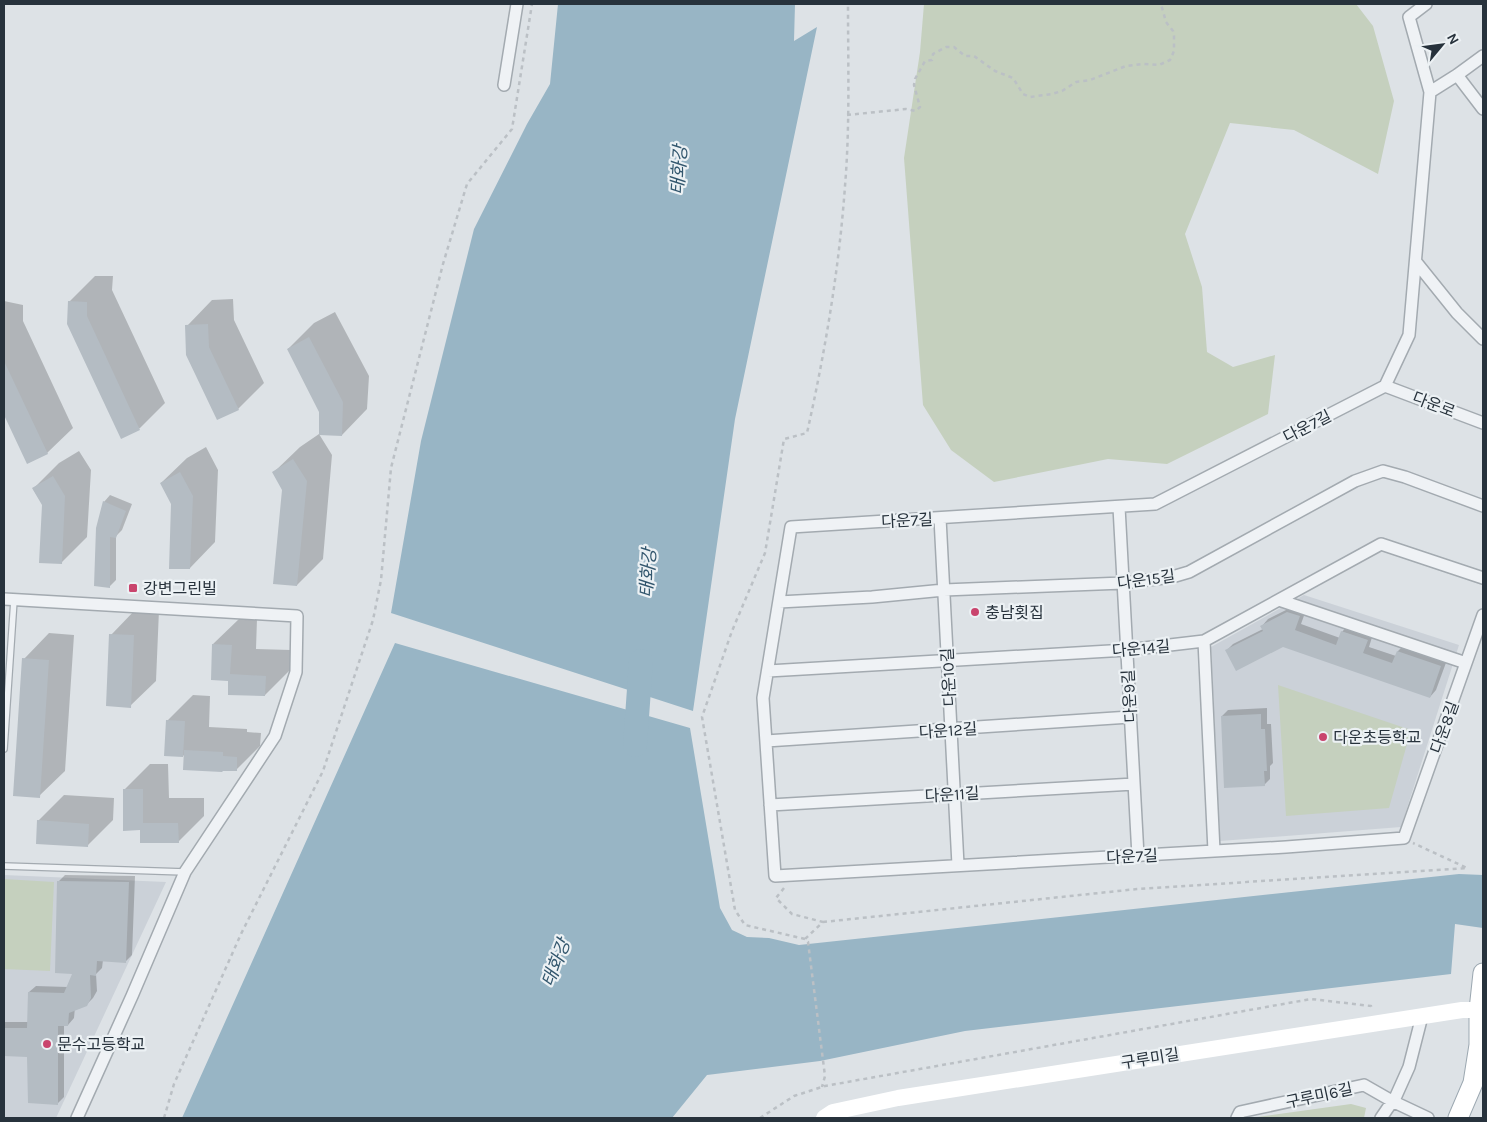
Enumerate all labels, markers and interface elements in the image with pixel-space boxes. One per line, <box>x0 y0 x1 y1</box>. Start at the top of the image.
north arrow <box>1417 20 1467 70</box>
text: N <box>1443 30 1463 47</box>
water label: 태화강 <box>666 142 692 196</box>
street label: 다운로 <box>1410 388 1458 421</box>
street label: 다운7길 <box>1280 406 1335 447</box>
street label: 다운7길 <box>881 510 933 531</box>
water label: 태화강 <box>635 545 661 599</box>
street label: 다운15길 <box>1116 566 1176 593</box>
place label: 강변그린빌 <box>143 579 217 598</box>
marker: 강변그린빌 <box>127 582 139 594</box>
place label: 충남횟집 <box>985 603 1044 622</box>
marker: 충남횟집 <box>969 606 981 618</box>
street label: 다운14길 <box>1111 636 1171 661</box>
street label: 다운10길 <box>937 647 960 707</box>
street label: 다운9길 <box>1119 669 1140 723</box>
street label: 다운8길 <box>1426 699 1463 756</box>
street label: 다운12길 <box>918 719 978 742</box>
place label: 다운초등학교 <box>1333 728 1421 747</box>
marker: 다운초등학교 <box>1317 731 1329 743</box>
street label: 다운11길 <box>924 784 980 805</box>
street label: 다운7길 <box>1106 846 1158 867</box>
water label: 태화강 <box>537 934 576 990</box>
place label: 문수고등학교 <box>57 1035 145 1054</box>
marker: 문수고등학교 <box>41 1038 53 1050</box>
street label: 구루미길 <box>1120 1045 1181 1072</box>
street label: 구루미6길 <box>1284 1079 1354 1112</box>

